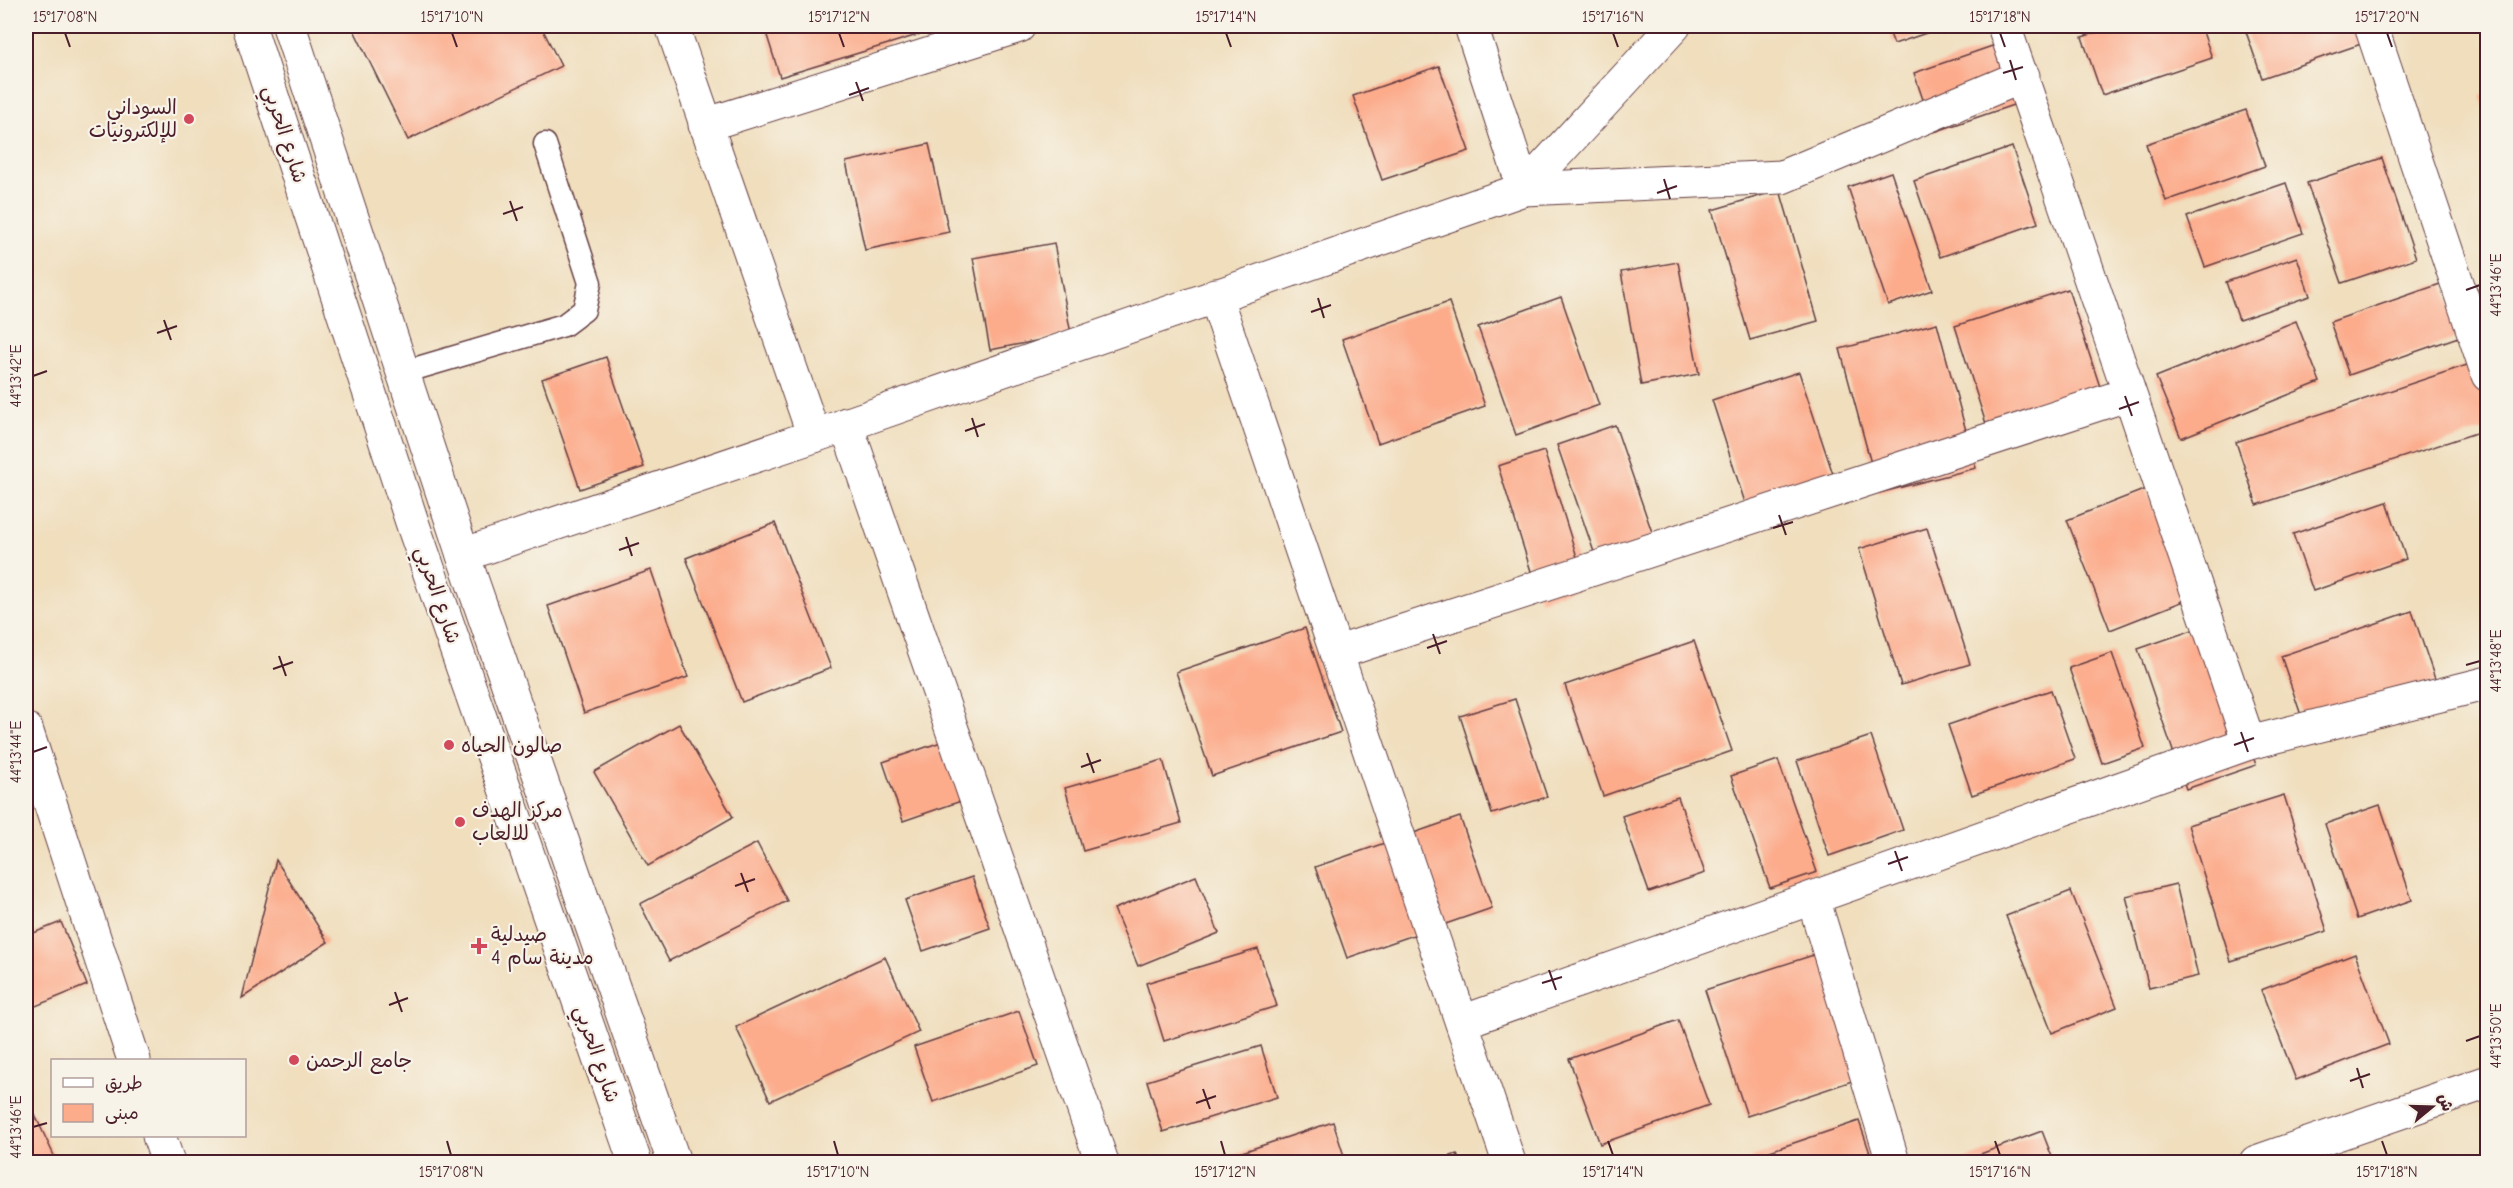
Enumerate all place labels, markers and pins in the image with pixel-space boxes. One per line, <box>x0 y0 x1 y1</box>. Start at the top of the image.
place label: السوداني للإلكترونيات <box>89 96 177 143</box>
marker: السوداني للإلكترونيات <box>182 112 196 126</box>
place label: صالون الحياه <box>461 734 562 759</box>
marker: صالون الحياه <box>442 738 456 752</box>
place label: مركز الهدف للالعاب <box>472 799 563 845</box>
marker: مركز الهدف للالعاب <box>453 815 467 829</box>
place label: صيدلية مدينة سام 4 <box>491 923 594 972</box>
marker: صيدلية مدينة سام 4 <box>472 939 486 953</box>
place label: جامع الرحمن <box>306 1049 412 1075</box>
marker: جامع الرحمن <box>287 1053 301 1067</box>

